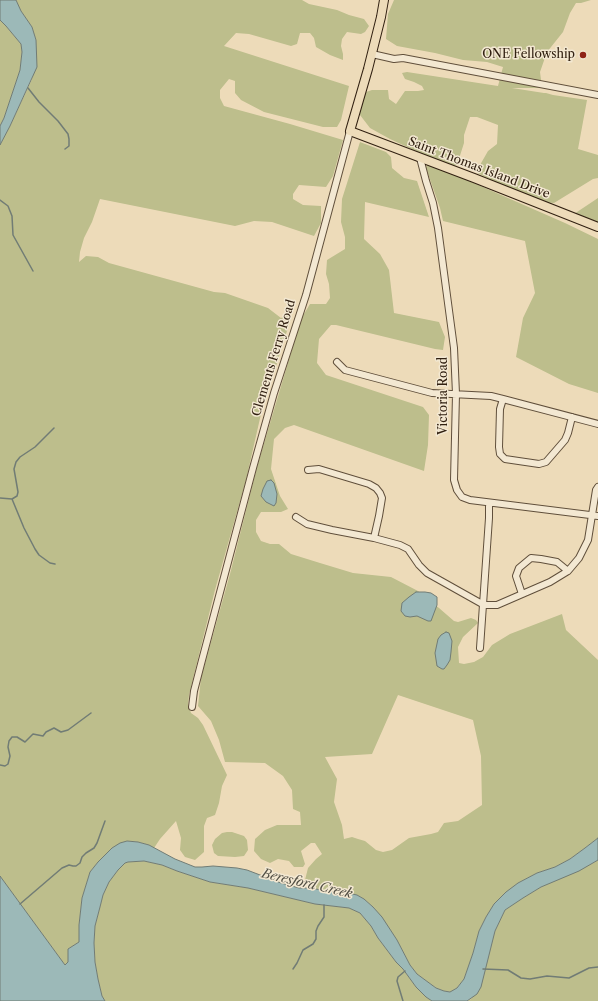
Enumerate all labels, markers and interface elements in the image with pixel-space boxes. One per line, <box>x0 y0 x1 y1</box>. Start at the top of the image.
place label: ONE Fellowship <box>482 48 575 62</box>
marker: ONE Fellowship <box>578 50 588 60</box>
street label: Saint Thomas Island Drive <box>406 134 552 202</box>
street label: Clements Ferry Road <box>249 298 299 418</box>
street label: Victoria Road <box>437 357 451 435</box>
water label: Beresford Creek <box>260 866 354 902</box>

